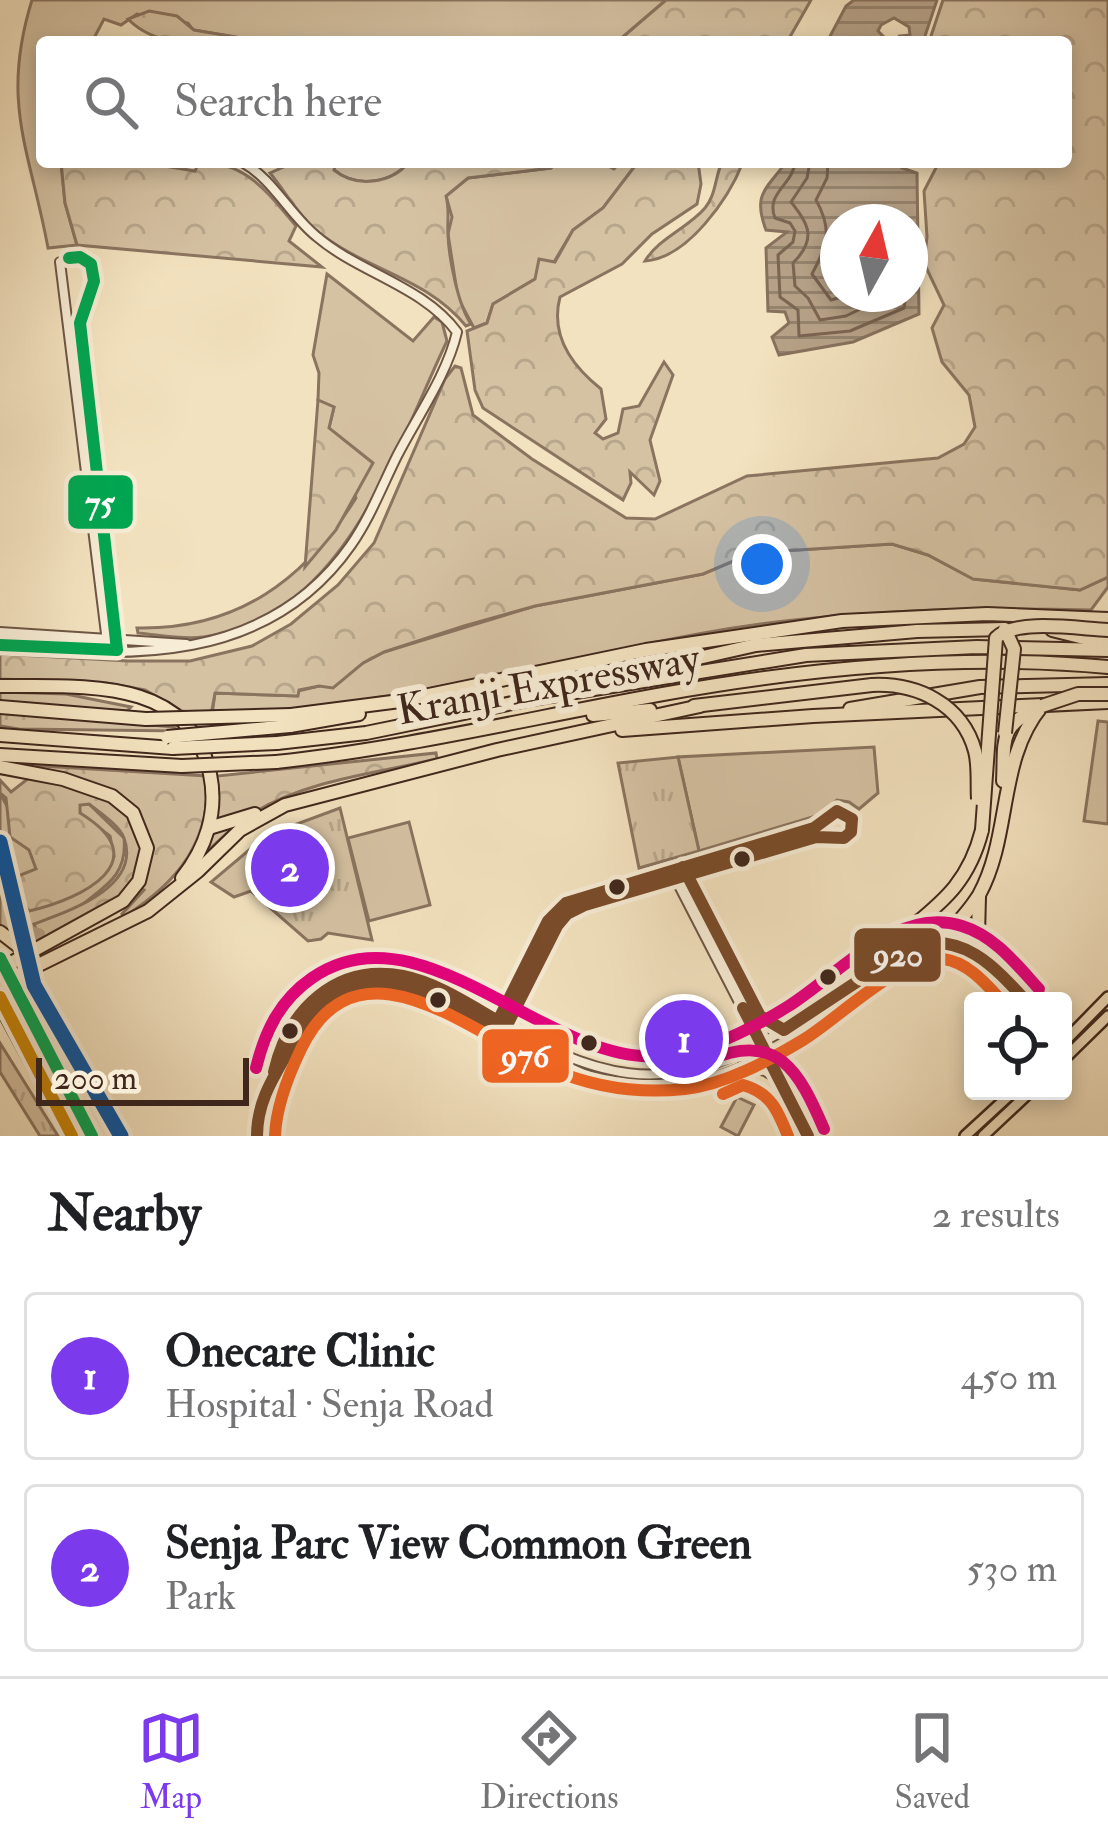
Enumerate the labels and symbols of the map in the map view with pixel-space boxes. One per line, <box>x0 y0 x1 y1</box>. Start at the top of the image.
north arrow <box>820 204 928 312</box>
line badge: 75 <box>66 473 135 531</box>
text: 75 <box>85 483 115 524</box>
your location <box>732 534 792 594</box>
street label: Kranji Expressway <box>393 633 704 737</box>
pin: 2 <box>251 823 329 913</box>
unlabelled marker <box>731 848 753 870</box>
unlabelled marker <box>606 876 628 898</box>
line badge: 920 <box>852 926 943 984</box>
text: 920 <box>870 935 923 976</box>
unlabelled marker <box>817 966 839 988</box>
unlabelled marker <box>427 989 449 1011</box>
pin: 1 <box>645 994 723 1084</box>
unlabelled marker <box>279 1020 301 1042</box>
line badge: 976 <box>480 1027 571 1085</box>
unlabelled marker <box>578 1032 600 1054</box>
text: 976 <box>498 1036 552 1077</box>
scale bar <box>36 1052 249 1105</box>

